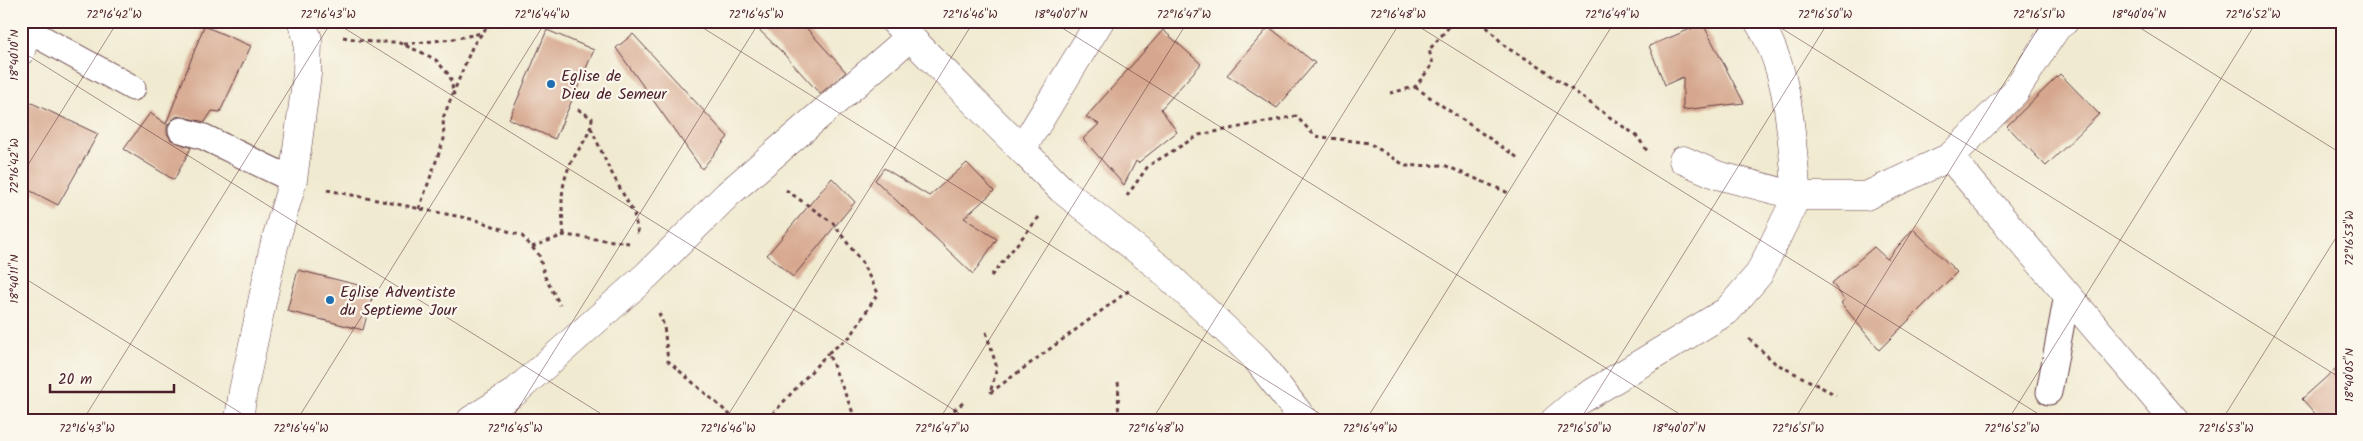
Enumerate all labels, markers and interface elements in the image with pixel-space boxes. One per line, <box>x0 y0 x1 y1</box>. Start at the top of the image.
text: 72°16'42"W <box>86 5 142 24</box>
text: 72°16'43"W <box>300 5 356 24</box>
text: 72°16'44"W <box>514 5 570 24</box>
text: 72°16'45"W <box>728 5 784 24</box>
text: 72°16'46"W <box>942 5 998 24</box>
text: 18°40'07"N <box>1034 5 1088 24</box>
text: 72°16'47"W <box>1157 5 1211 24</box>
text: 72°16'48"W <box>1370 5 1426 24</box>
text: 72°16'49"W <box>1585 5 1639 24</box>
text: 72°16'50"W <box>1798 5 1852 24</box>
text: 72°16'51"W <box>2013 5 2065 24</box>
text: 18°40'04"N <box>2112 5 2166 24</box>
text: 72°16'52"W <box>2225 5 2281 24</box>
text: 18°40'10"N <box>5 29 24 81</box>
place label: Eglise de Dieu de Semeur <box>561 64 668 107</box>
marker: Eglise de Dieu de Semeur <box>545 78 557 90</box>
text: 72°16'42"W <box>5 138 24 194</box>
text: 72°16'53"W <box>2340 210 2359 266</box>
text: 18°40'11"N <box>5 254 24 304</box>
place label: Eglise Adventiste du Septieme Jour <box>340 280 458 323</box>
marker: Eglise Adventiste du Septieme Jour <box>324 294 336 306</box>
text: 18°40'05"N <box>2340 348 2359 402</box>
scale bar <box>50 361 174 393</box>
text: 20 m <box>58 368 92 392</box>
text: 72°16'43"W <box>59 419 115 438</box>
text: 72°16'44"W <box>273 419 329 438</box>
text: 72°16'45"W <box>487 419 543 438</box>
text: 72°16'46"W <box>700 419 756 438</box>
text: 72°16'47"W <box>915 419 969 438</box>
text: 72°16'48"W <box>1128 419 1184 438</box>
text: 72°16'49"W <box>1343 419 1397 438</box>
text: 72°16'50"W <box>1557 419 1611 438</box>
text: 18°40'07"N <box>1652 419 1706 438</box>
text: 72°16'51"W <box>1772 419 1824 438</box>
text: 72°16'52"W <box>1984 419 2040 438</box>
text: 72°16'53"W <box>2198 419 2254 438</box>

